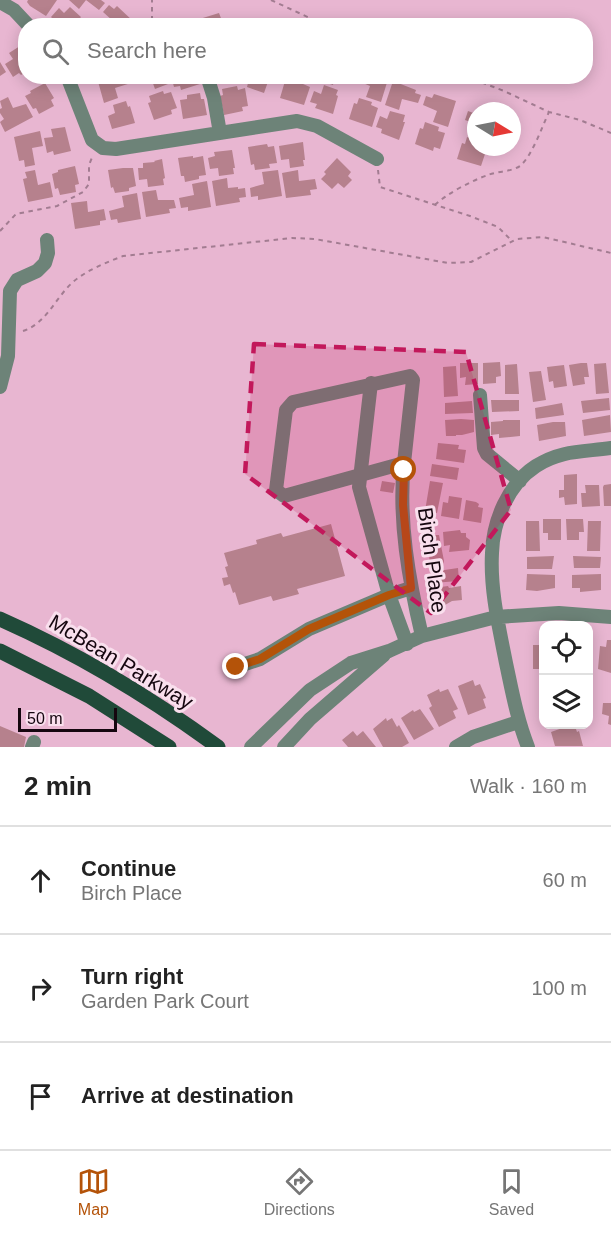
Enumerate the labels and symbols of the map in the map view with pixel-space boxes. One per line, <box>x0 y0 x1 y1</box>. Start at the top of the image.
north arrow <box>467 102 521 156</box>
route start <box>390 456 416 482</box>
street label: Birch Place <box>414 506 451 614</box>
street label: McBean Parkway <box>45 610 198 714</box>
route end <box>222 653 248 679</box>
scale bar <box>18 705 117 732</box>

